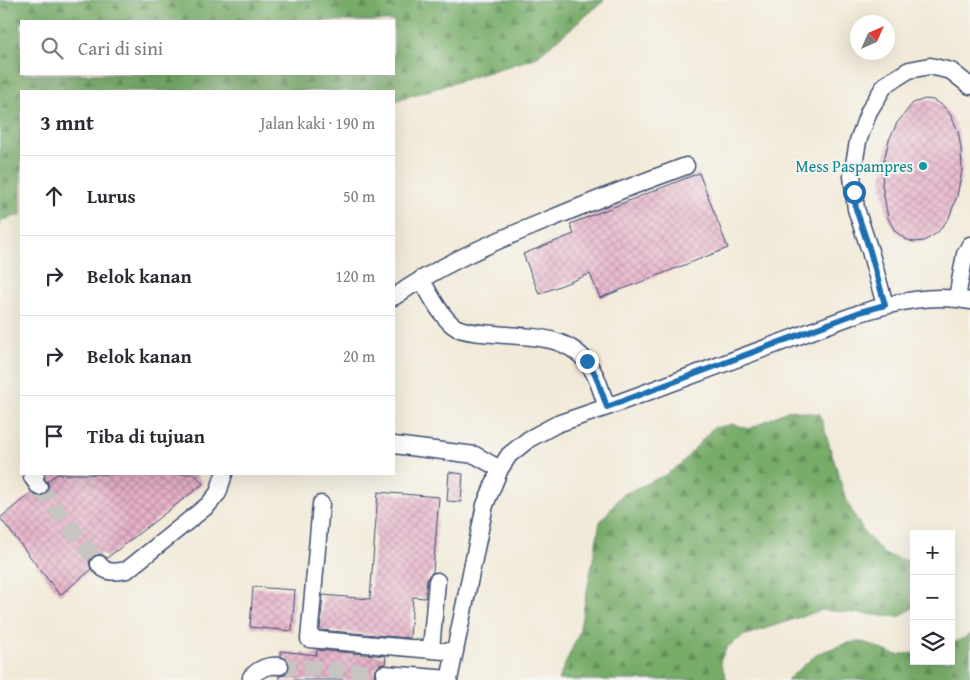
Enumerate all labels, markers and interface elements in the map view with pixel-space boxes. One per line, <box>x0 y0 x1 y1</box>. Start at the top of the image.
north arrow <box>850 15 895 60</box>
search box <box>20 20 395 75</box>
icon: search <box>38 34 66 62</box>
text: Cari di sini <box>78 34 163 62</box>
text: 3 mnt <box>40 107 94 138</box>
text: Jalan kaki · 190 m <box>260 111 375 135</box>
place label: Mess Paspampres <box>796 154 913 178</box>
marker: Mess Paspampres <box>917 160 929 172</box>
route start <box>843 181 866 204</box>
icon: ahead <box>40 182 68 210</box>
text: Lurus <box>87 182 136 210</box>
text: 50 m <box>343 184 375 208</box>
icon: right <box>40 262 68 290</box>
text: Belok kanan <box>87 262 192 290</box>
text: 120 m <box>335 264 375 288</box>
icon: right <box>40 342 68 370</box>
text: Belok kanan <box>87 342 192 370</box>
text: 20 m <box>343 344 375 368</box>
route end <box>576 350 599 373</box>
icon: arrive <box>40 422 68 450</box>
text: Tiba di tujuan <box>87 422 205 450</box>
map controls <box>910 530 955 665</box>
button: + <box>910 530 955 575</box>
button: − <box>910 575 955 620</box>
button: layers <box>910 620 955 665</box>

